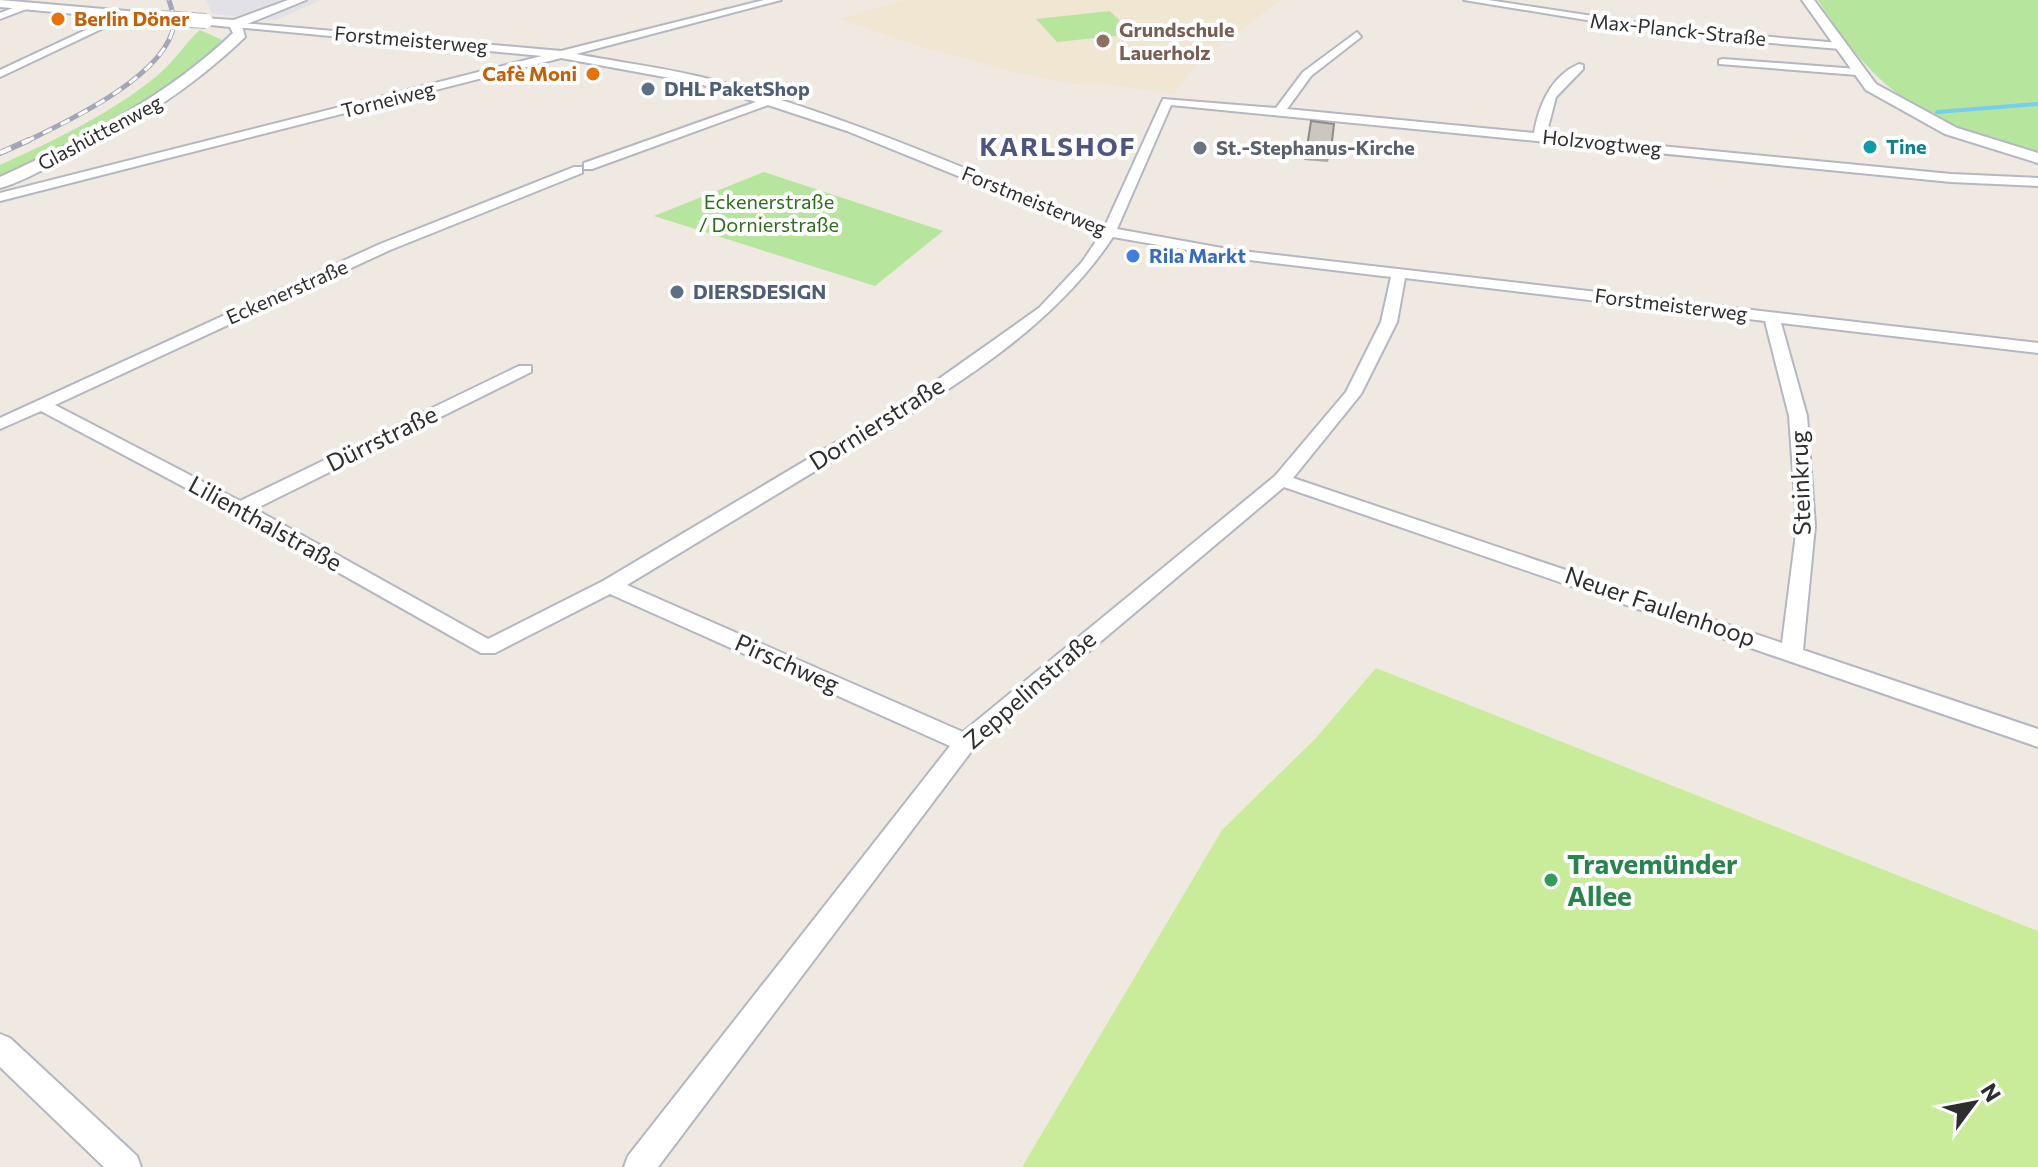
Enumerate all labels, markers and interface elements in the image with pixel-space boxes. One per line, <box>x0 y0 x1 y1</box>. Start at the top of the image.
place label: Berlin Döner <box>74 6 189 30</box>
street label: Max-Planck-Straße <box>1589 8 1767 50</box>
marker: Berlin Döner <box>49 10 67 28</box>
place label: Grundschule Lauerholz <box>1119 17 1234 64</box>
street label: Forstmeisterweg <box>333 20 489 58</box>
marker: Grundschule Lauerholz <box>1094 32 1112 50</box>
place label: Cafè Moni <box>482 61 577 85</box>
marker: Cafè Moni <box>584 65 602 83</box>
street label: Torneiweg <box>339 76 437 122</box>
place label: DHL PaketShop <box>664 76 810 100</box>
marker: DHL PaketShop <box>639 80 657 98</box>
street label: Glashüttenweg <box>33 89 166 175</box>
street label: Holzvogtweg <box>1541 124 1663 160</box>
district label: KARLSHOF <box>979 130 1137 161</box>
place label: Tine <box>1886 134 1927 158</box>
place label: St.-Stephanus-Kirche <box>1216 135 1415 159</box>
marker: Tine <box>1861 138 1879 156</box>
marker: St.-Stephanus-Kirche <box>1191 139 1209 157</box>
street label: Forstmeisterweg <box>959 160 1110 240</box>
park label: Eckenerstraße / Dornierstraße <box>699 189 839 236</box>
place label: Rila Markt <box>1149 243 1246 267</box>
marker: Rila Markt <box>1124 247 1142 265</box>
street label: Eckenerstraße <box>222 254 351 329</box>
place label: DIERSDESIGN <box>693 279 826 303</box>
marker: DIERSDESIGN <box>668 283 686 301</box>
street label: Forstmeisterweg <box>1593 283 1749 325</box>
street label: Dornierstraße <box>804 370 949 476</box>
street label: Dürrstraße <box>321 398 441 477</box>
street label: Steinkrug <box>1783 430 1816 536</box>
street label: Lilienthalstraße <box>184 469 347 577</box>
street label: Neuer Faulenhoop <box>1562 559 1759 652</box>
street label: Zeppelinstraße <box>957 624 1101 754</box>
street label: Pirschweg <box>731 627 844 698</box>
place label: Travemünder Allee <box>1567 846 1738 912</box>
marker: Travemünder Allee <box>1542 871 1560 889</box>
north arrow <box>1934 1063 2014 1143</box>
text: N <box>1976 1078 2007 1106</box>

